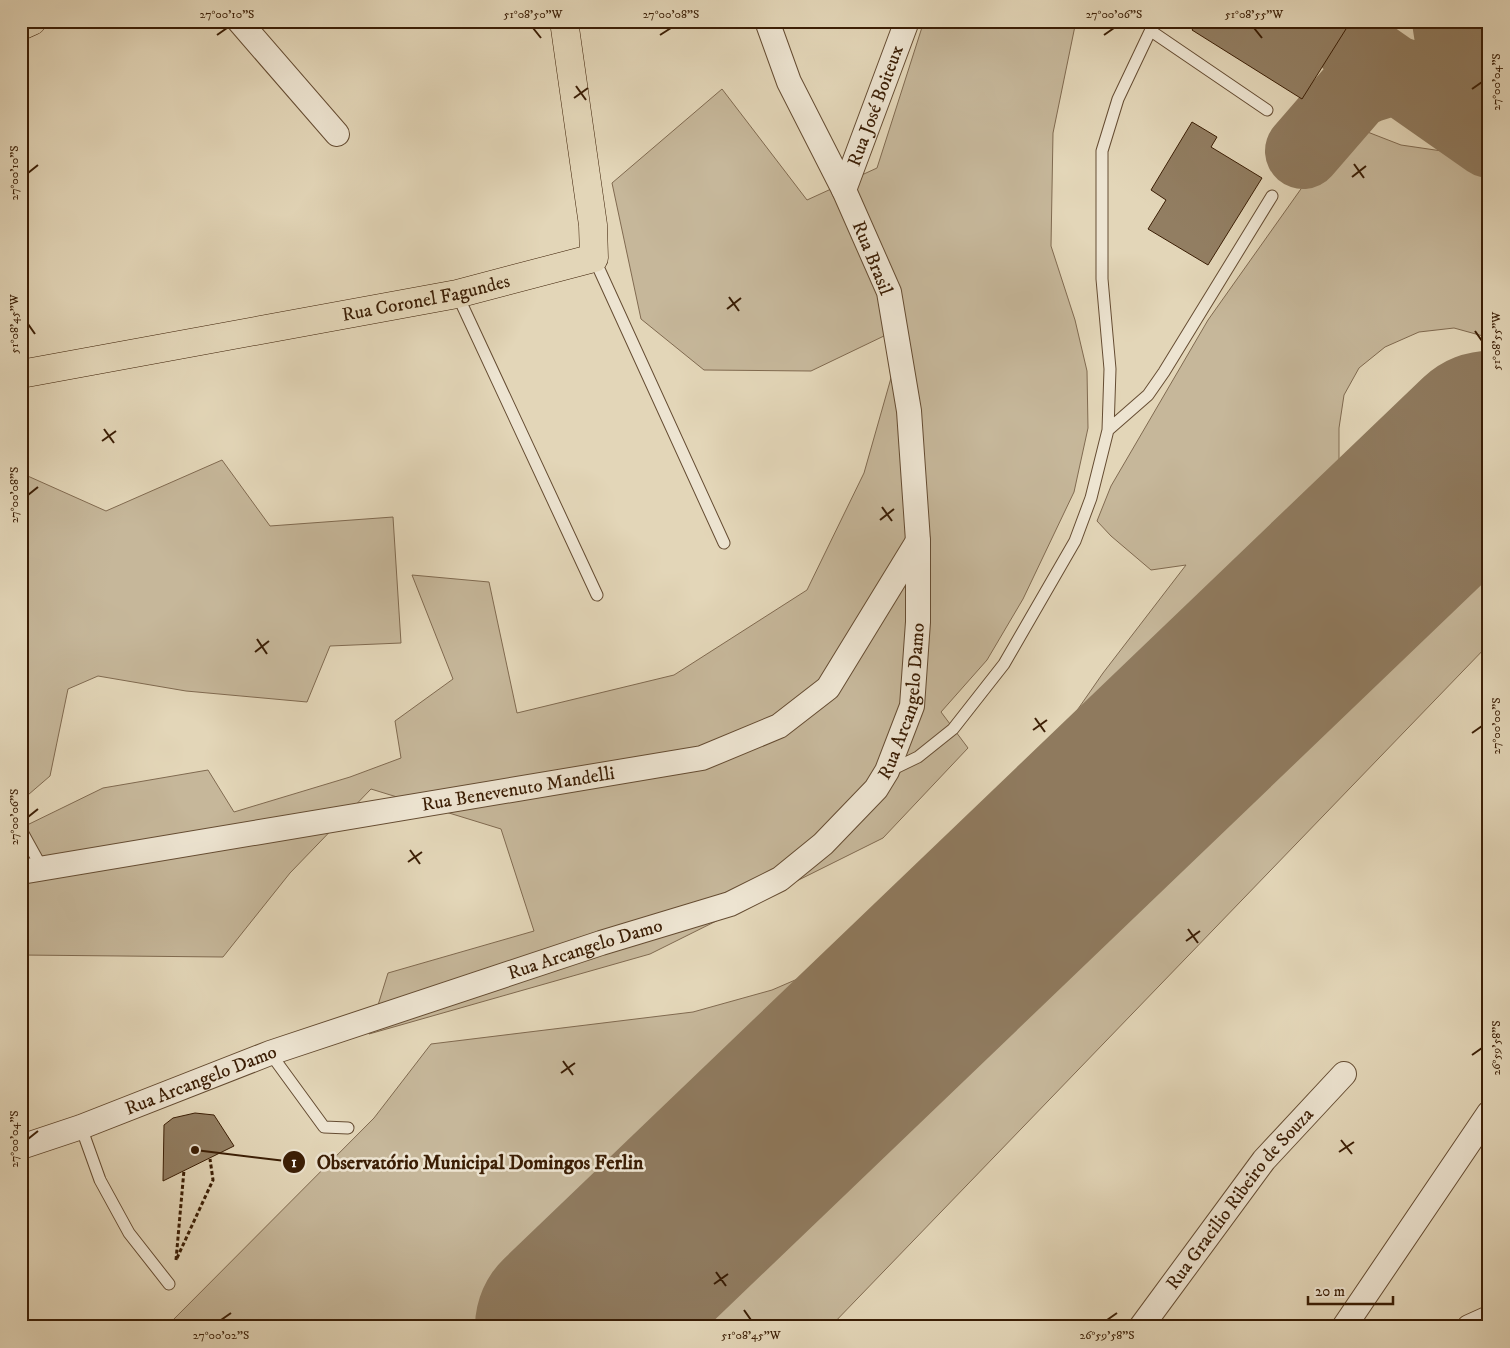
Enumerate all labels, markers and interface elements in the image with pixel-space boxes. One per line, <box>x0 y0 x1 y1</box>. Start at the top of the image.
text: 27°00'10"S <box>200 7 254 22</box>
text: 51°08'50"W <box>503 7 564 22</box>
text: 27°00'08"S <box>643 7 699 22</box>
text: 27°00'06"S <box>1086 7 1142 22</box>
text: 51°08'55"W <box>1225 7 1284 22</box>
street label: Rua José Boiteux <box>842 41 909 169</box>
text: 27°00'04"S <box>1489 53 1504 111</box>
text: 27°00'10"S <box>7 146 22 200</box>
street label: Rua Brasil <box>847 218 897 299</box>
street label: Rua Coronel Fagundes <box>340 269 512 326</box>
text: 51°08'45"W <box>7 293 22 354</box>
text: 51°08'55"W <box>1489 311 1504 370</box>
text: 27°00'08"S <box>7 467 22 523</box>
street label: Rua Arcangelo Damo <box>873 622 929 784</box>
text: 27°00'00"S <box>1489 698 1504 754</box>
street label: Rua Benevenuto Mandelli <box>420 761 616 816</box>
text: 27°00'06"S <box>7 789 22 845</box>
street label: Rua Arcangelo Damo <box>505 914 665 985</box>
text: 26°59'58"S <box>1489 1020 1504 1076</box>
street label: Rua Arcangelo Damo <box>122 1040 280 1120</box>
street label: Rua Gracilio Ribeiro de Souza <box>1161 1103 1318 1294</box>
text: 27°00'04"S <box>7 1110 22 1168</box>
callout: Observatório Municipal Domingos Ferlin <box>281 1144 653 1179</box>
text: Observatório Municipal Domingos Ferlin <box>317 1151 644 1176</box>
text: 1 <box>291 1153 297 1172</box>
scale bar <box>1308 1273 1392 1305</box>
text: 20 m <box>1315 1282 1345 1301</box>
text: 27°00'02"S <box>193 1328 249 1343</box>
text: 51°08'45"W <box>721 1328 782 1343</box>
text: 26°59'58"S <box>1079 1328 1135 1343</box>

